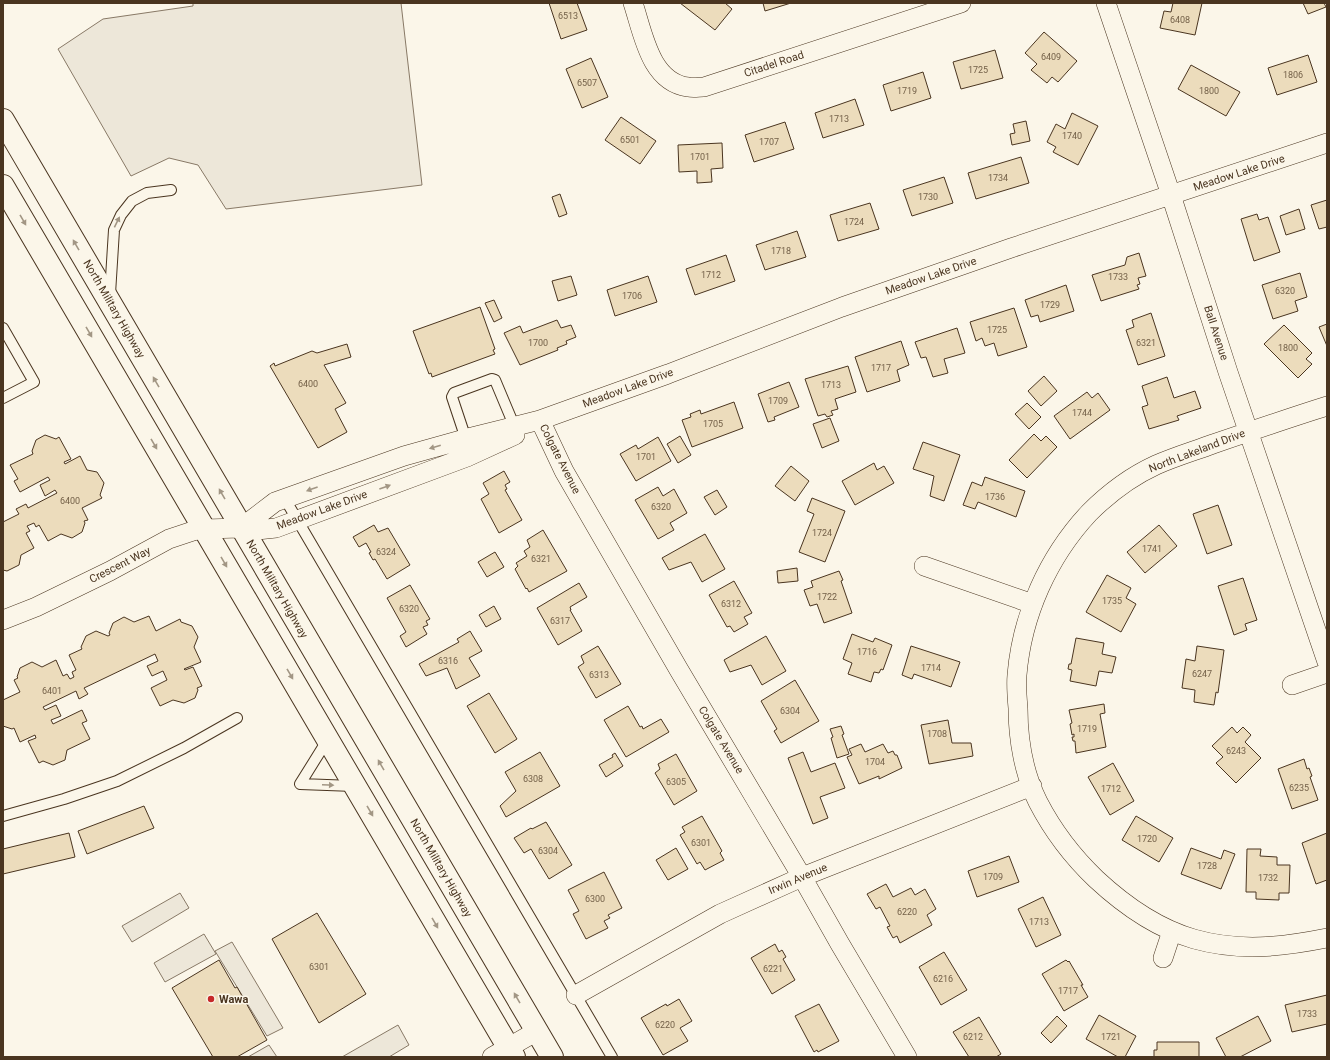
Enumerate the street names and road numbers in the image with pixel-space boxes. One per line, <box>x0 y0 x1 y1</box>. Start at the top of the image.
street label: Citadel Road <box>742 48 806 80</box>
street label: Meadow Lake Drive <box>1192 152 1287 194</box>
street label: Meadow Lake Drive <box>884 254 978 298</box>
street label: North Military Highway <box>80 257 148 361</box>
street label: Ball Avenue <box>1201 304 1231 362</box>
street label: Meadow Lake Drive <box>581 365 675 410</box>
street label: Colgate Avenue <box>537 422 583 496</box>
street label: North Lakeland Drive <box>1147 427 1247 475</box>
street label: Meadow Lake Drive <box>275 487 369 532</box>
street label: North Military Highway <box>243 537 311 641</box>
street label: Crescent Way <box>87 544 153 586</box>
street label: Colgate Avenue <box>696 704 746 776</box>
street label: North Military Highway <box>407 816 475 920</box>
street label: Irwin Avenue <box>767 861 829 897</box>

